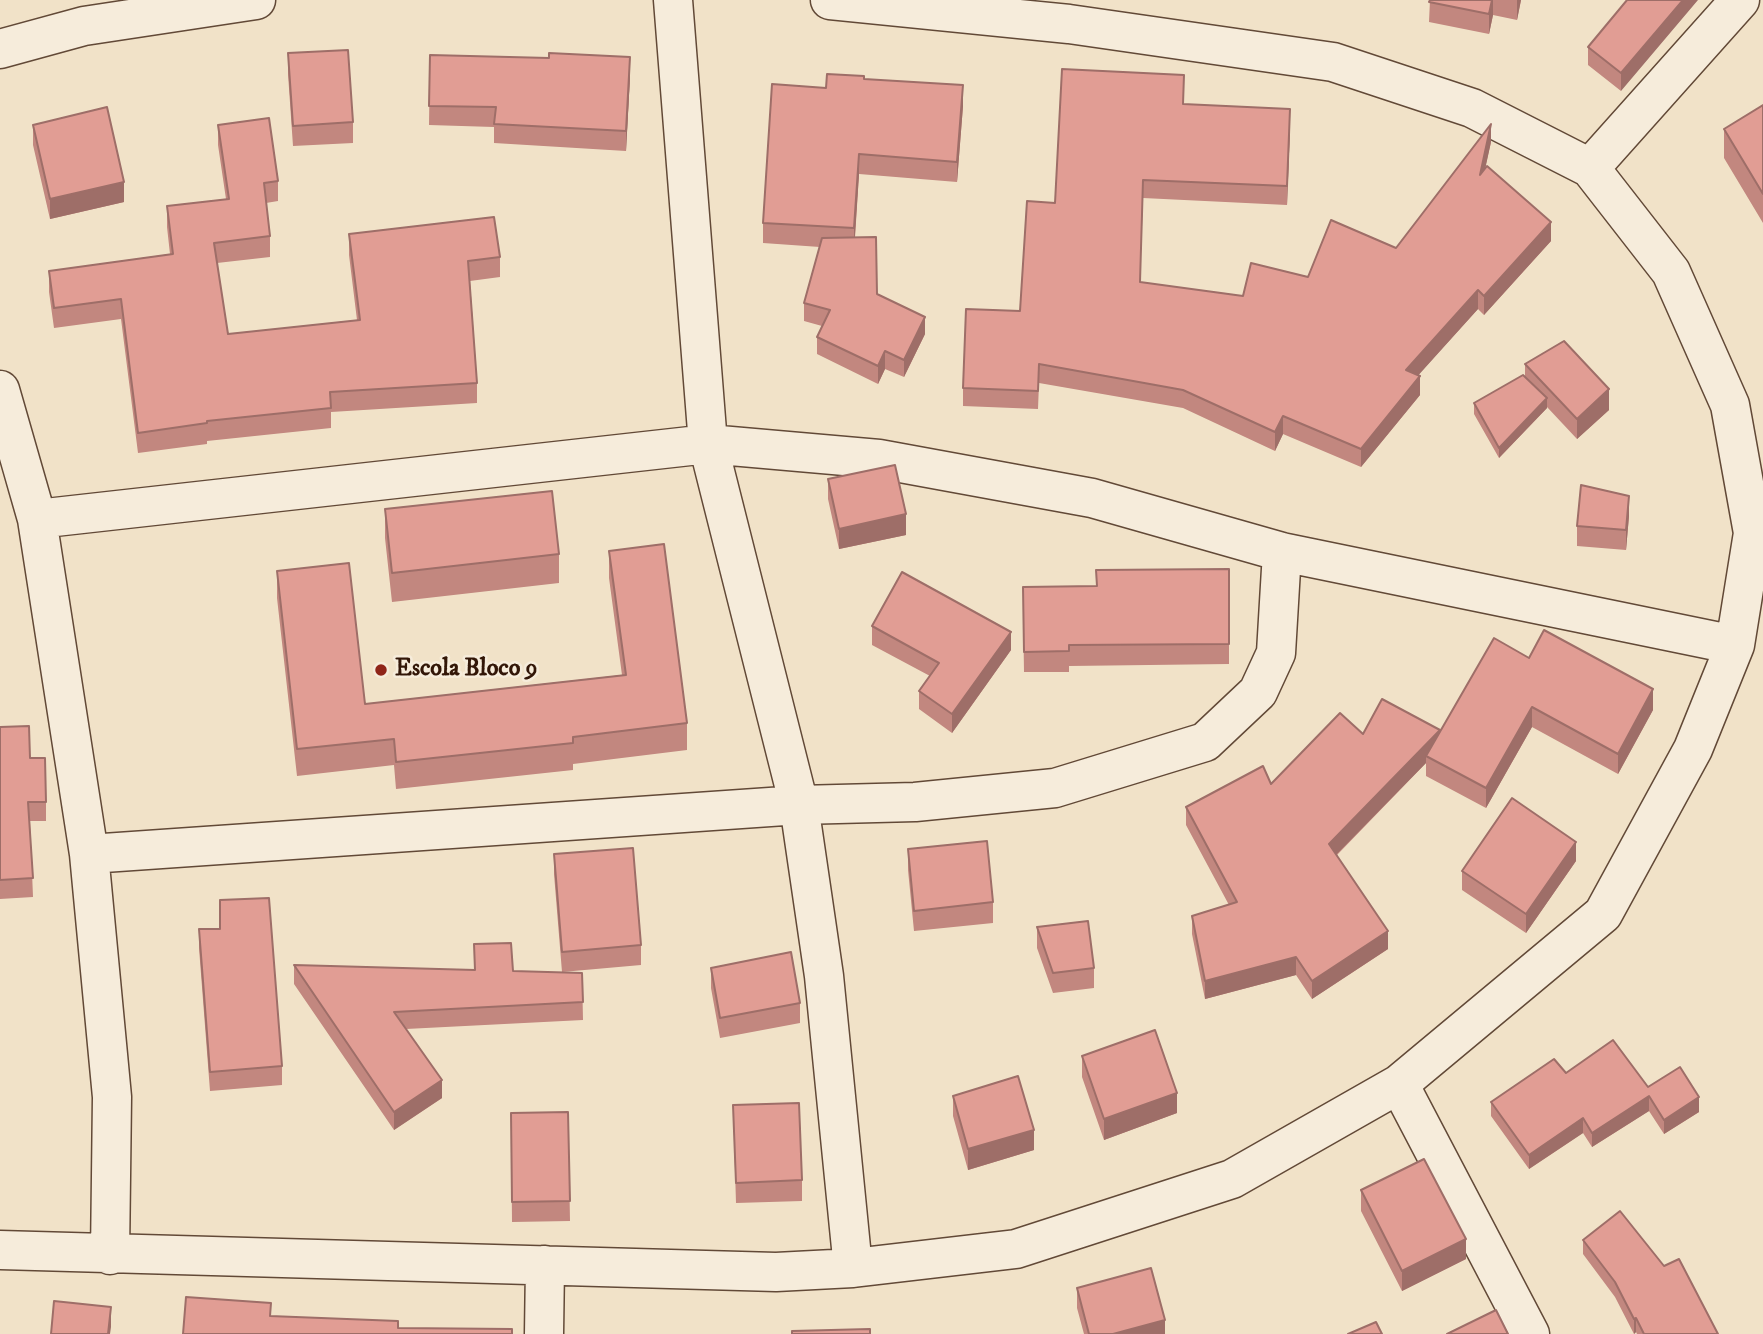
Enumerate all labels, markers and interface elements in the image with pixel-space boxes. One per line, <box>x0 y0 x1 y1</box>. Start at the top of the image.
place label: Escola Bloco 9 <box>395 656 537 684</box>
marker: Escola Bloco 9 <box>373 662 389 678</box>

